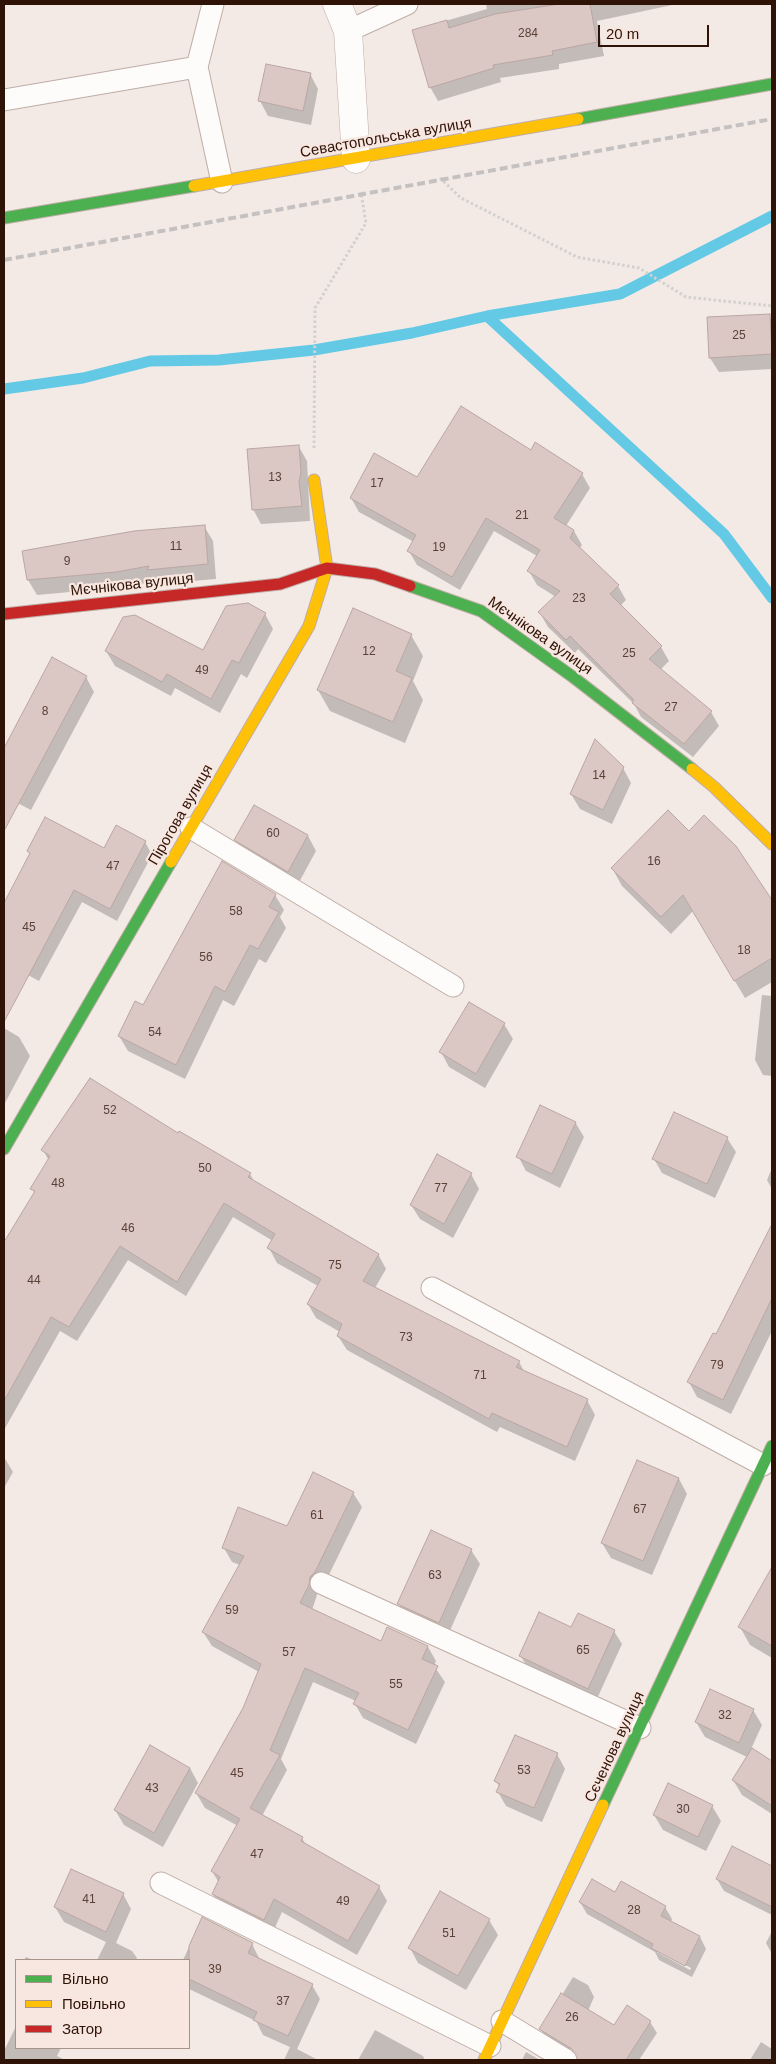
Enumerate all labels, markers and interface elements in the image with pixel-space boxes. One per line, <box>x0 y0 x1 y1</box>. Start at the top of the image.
scale bar <box>601 15 712 47</box>
text: 20 m <box>606 25 639 42</box>
house number: 284 <box>518 27 538 41</box>
street label: Севастопольська вулиця <box>299 114 473 162</box>
house number: 25 <box>732 329 746 343</box>
house number: 13 <box>268 471 282 485</box>
house number: 17 <box>370 477 384 491</box>
house number: 21 <box>515 509 529 523</box>
house number: 11 <box>170 540 182 554</box>
house number: 19 <box>432 541 446 555</box>
house number: 9 <box>64 555 70 569</box>
street label: Мєчнікова вулиця <box>70 570 194 600</box>
house number: 23 <box>572 592 586 606</box>
street label: Мєчнікова вулиця <box>484 593 596 679</box>
house number: 12 <box>362 645 376 659</box>
house number: 25 <box>622 647 636 661</box>
house number: 49 <box>195 664 209 678</box>
house number: 27 <box>664 701 678 715</box>
house number: 8 <box>42 705 48 719</box>
street label: Пірогова вулиця <box>145 761 217 869</box>
house number: 14 <box>592 769 606 783</box>
house number: 60 <box>266 827 280 841</box>
house number: 16 <box>647 855 661 869</box>
house number: 47 <box>106 860 120 874</box>
house number: 58 <box>229 905 243 919</box>
house number: 45 <box>22 921 36 935</box>
house number: 18 <box>737 944 751 958</box>
house number: 56 <box>199 951 213 965</box>
house number: 54 <box>148 1026 162 1040</box>
house number: 52 <box>103 1104 117 1118</box>
house number: 50 <box>198 1162 212 1176</box>
house number: 48 <box>51 1177 65 1191</box>
house number: 77 <box>434 1182 448 1196</box>
house number: 46 <box>121 1222 135 1236</box>
house number: 75 <box>328 1259 342 1273</box>
house number: 44 <box>27 1274 41 1288</box>
house number: 73 <box>399 1331 413 1345</box>
house number: 79 <box>710 1359 724 1373</box>
house number: 71 <box>473 1369 487 1383</box>
house number: 67 <box>633 1503 647 1517</box>
house number: 61 <box>310 1509 324 1523</box>
house number: 63 <box>428 1569 442 1583</box>
house number: 59 <box>225 1604 239 1618</box>
house number: 65 <box>576 1644 590 1658</box>
house number: 57 <box>282 1646 296 1660</box>
house number: 55 <box>389 1678 403 1692</box>
street label: Сєченова вулиця <box>581 1689 649 1805</box>
house number: 32 <box>718 1709 732 1723</box>
house number: 53 <box>517 1764 531 1778</box>
house number: 45 <box>230 1767 244 1781</box>
house number: 43 <box>145 1782 159 1796</box>
house number: 30 <box>676 1803 690 1817</box>
house number: 47 <box>250 1848 264 1862</box>
house number: 41 <box>82 1893 96 1907</box>
house number: 49 <box>336 1895 350 1909</box>
house number: 28 <box>627 1904 641 1918</box>
house number: 51 <box>442 1927 456 1941</box>
legend <box>15 1959 190 2049</box>
house number: 39 <box>208 1963 222 1977</box>
text: Вільно <box>62 1970 109 1987</box>
text: Повільно <box>62 1995 126 2012</box>
house number: 37 <box>276 1995 290 2009</box>
house number: 26 <box>565 2011 579 2025</box>
text: Затор <box>62 2020 102 2037</box>

